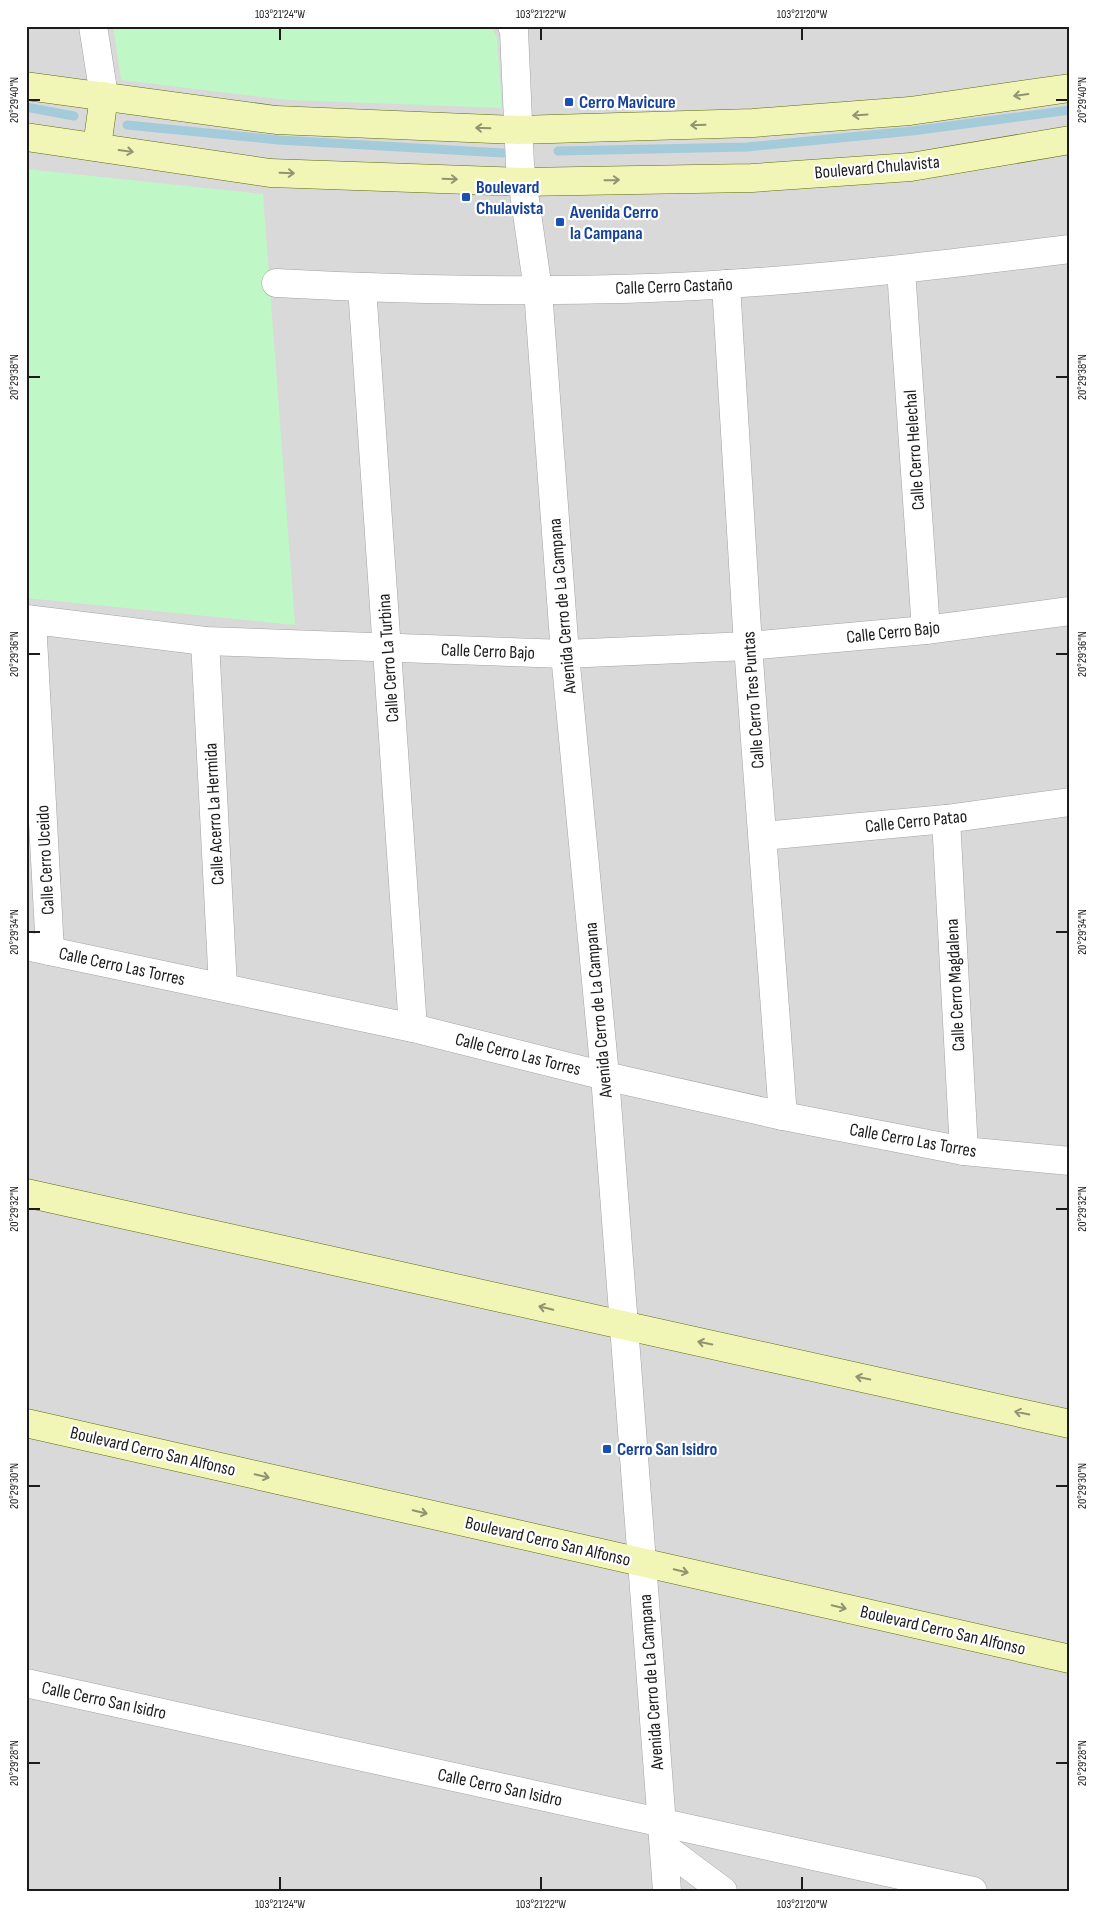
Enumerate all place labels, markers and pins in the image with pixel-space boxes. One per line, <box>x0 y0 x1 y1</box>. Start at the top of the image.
place label: Cerro Mavicure <box>579 92 676 113</box>
marker: Cerro Mavicure <box>563 96 575 108</box>
place label: Boulevard Chulavista <box>476 177 543 219</box>
marker: Boulevard Chulavista <box>460 191 472 203</box>
place label: Avenida Cerro la Campana <box>569 202 659 244</box>
marker: Avenida Cerro la Campana <box>554 216 566 228</box>
place label: Cerro San Isidro <box>617 1439 717 1460</box>
marker: Cerro San Isidro <box>601 1443 613 1455</box>

